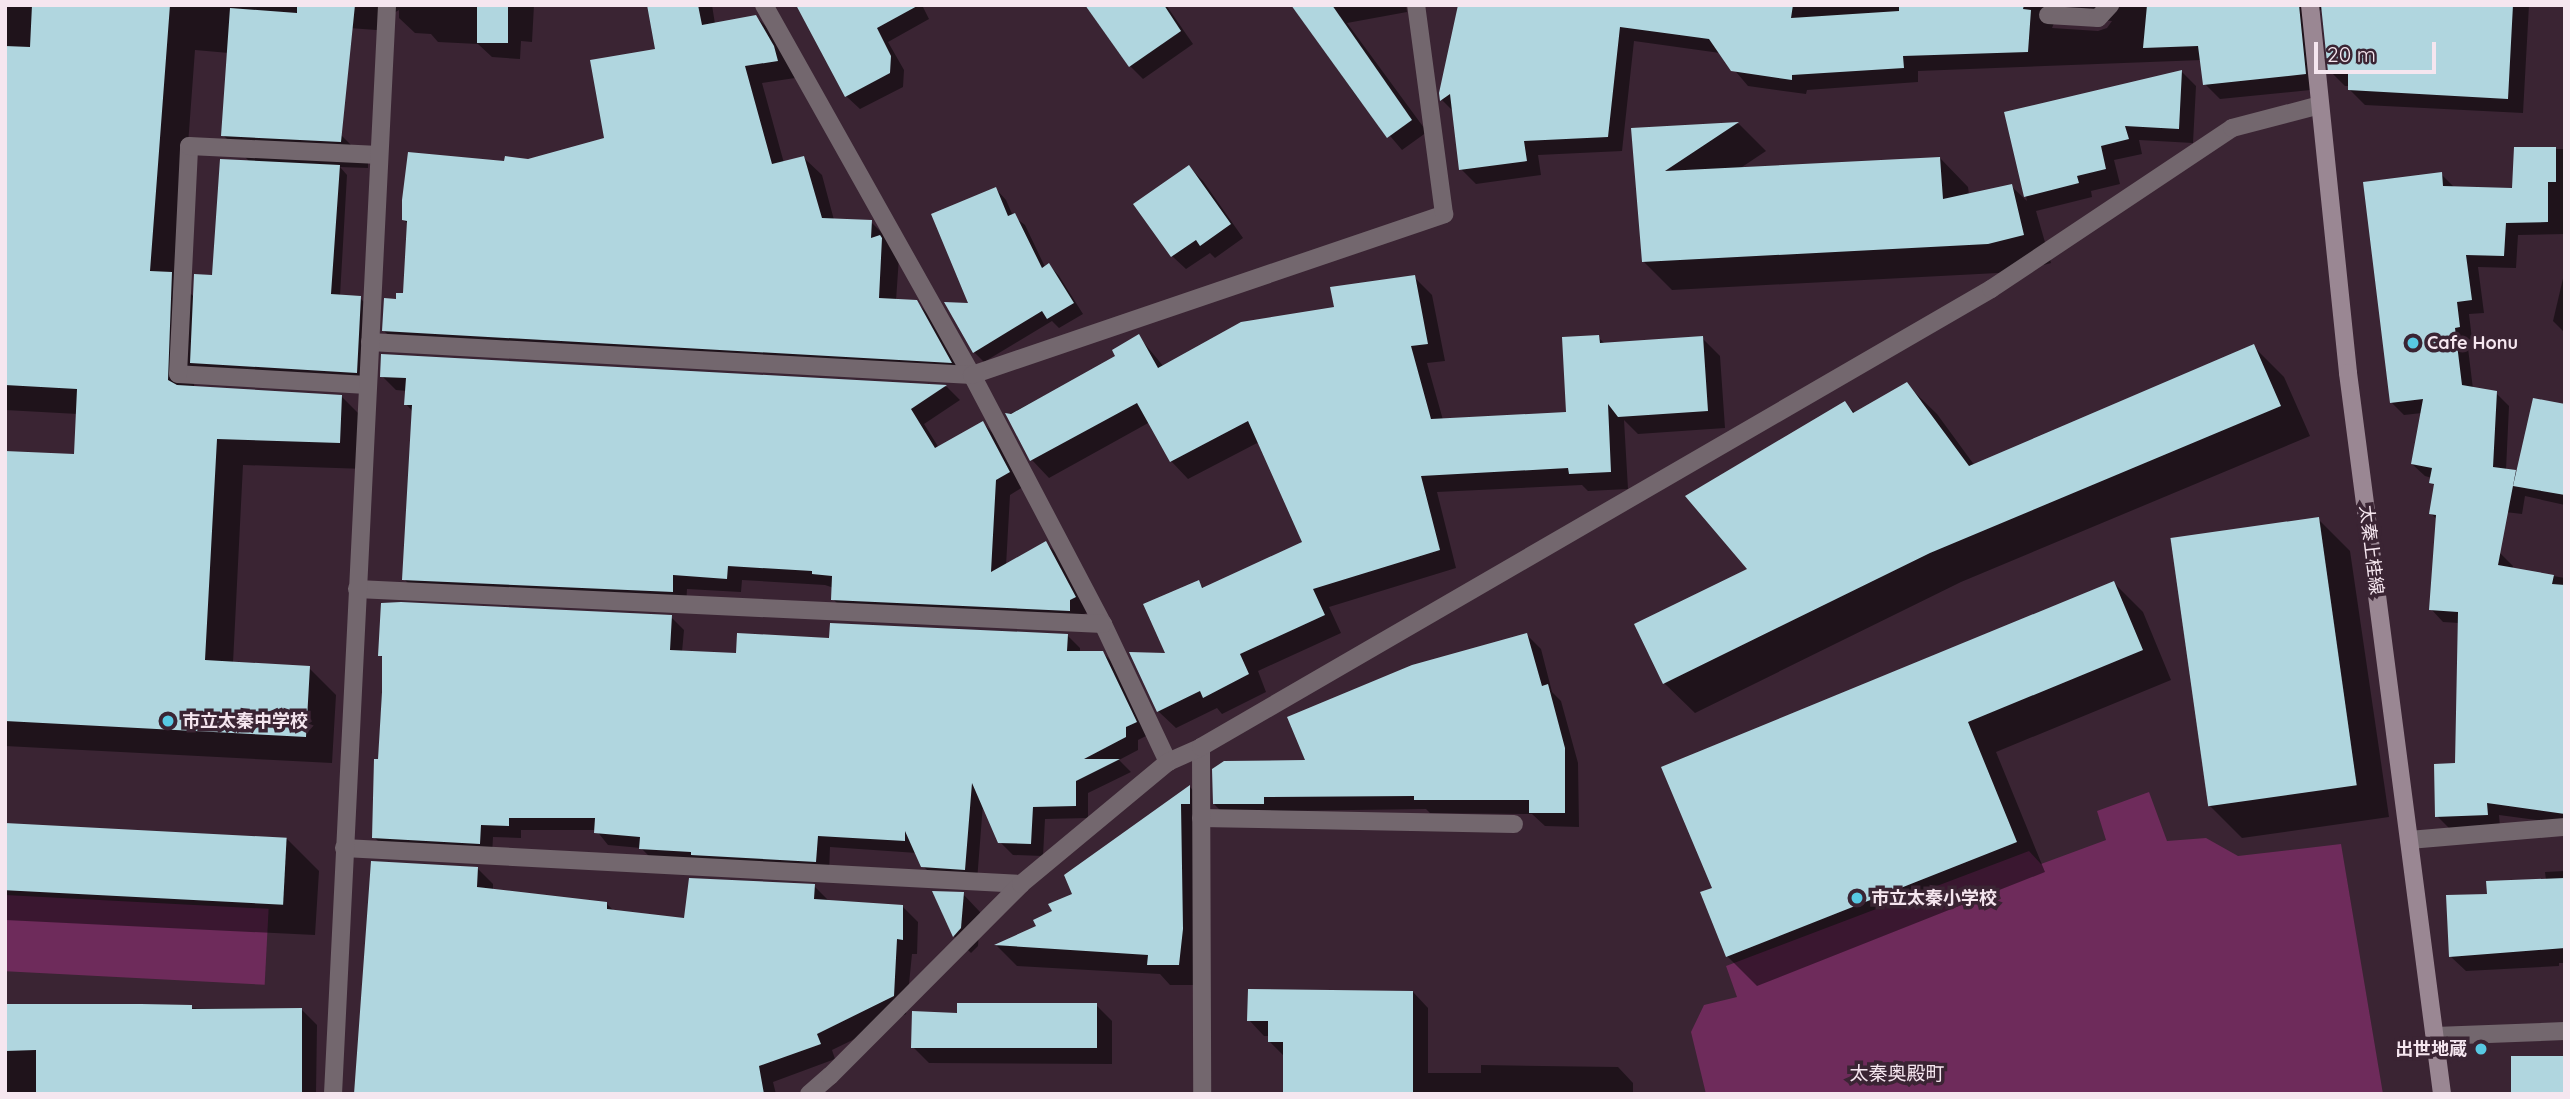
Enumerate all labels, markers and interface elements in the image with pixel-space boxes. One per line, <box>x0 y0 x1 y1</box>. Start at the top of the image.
scale bar <box>2318 28 2440 72</box>
text: 20 m <box>2327 41 2376 67</box>
place label: Cafe Honu <box>2427 332 2518 354</box>
marker: Cafe Honu <box>2405 335 2421 351</box>
street label: 太秦上桂線 <box>2355 504 2387 596</box>
place label: 市立太秦中学校 <box>182 710 308 732</box>
marker: 市立太秦中学校 <box>160 713 176 729</box>
place label: 市立太秦小学校 <box>1871 887 1997 909</box>
marker: 市立太秦小学校 <box>1849 890 1865 906</box>
place label: 出世地蔵 <box>2395 1038 2467 1060</box>
marker: 出世地蔵 <box>2473 1041 2489 1057</box>
district label: 太秦奥殿町 <box>1850 1063 1944 1085</box>

